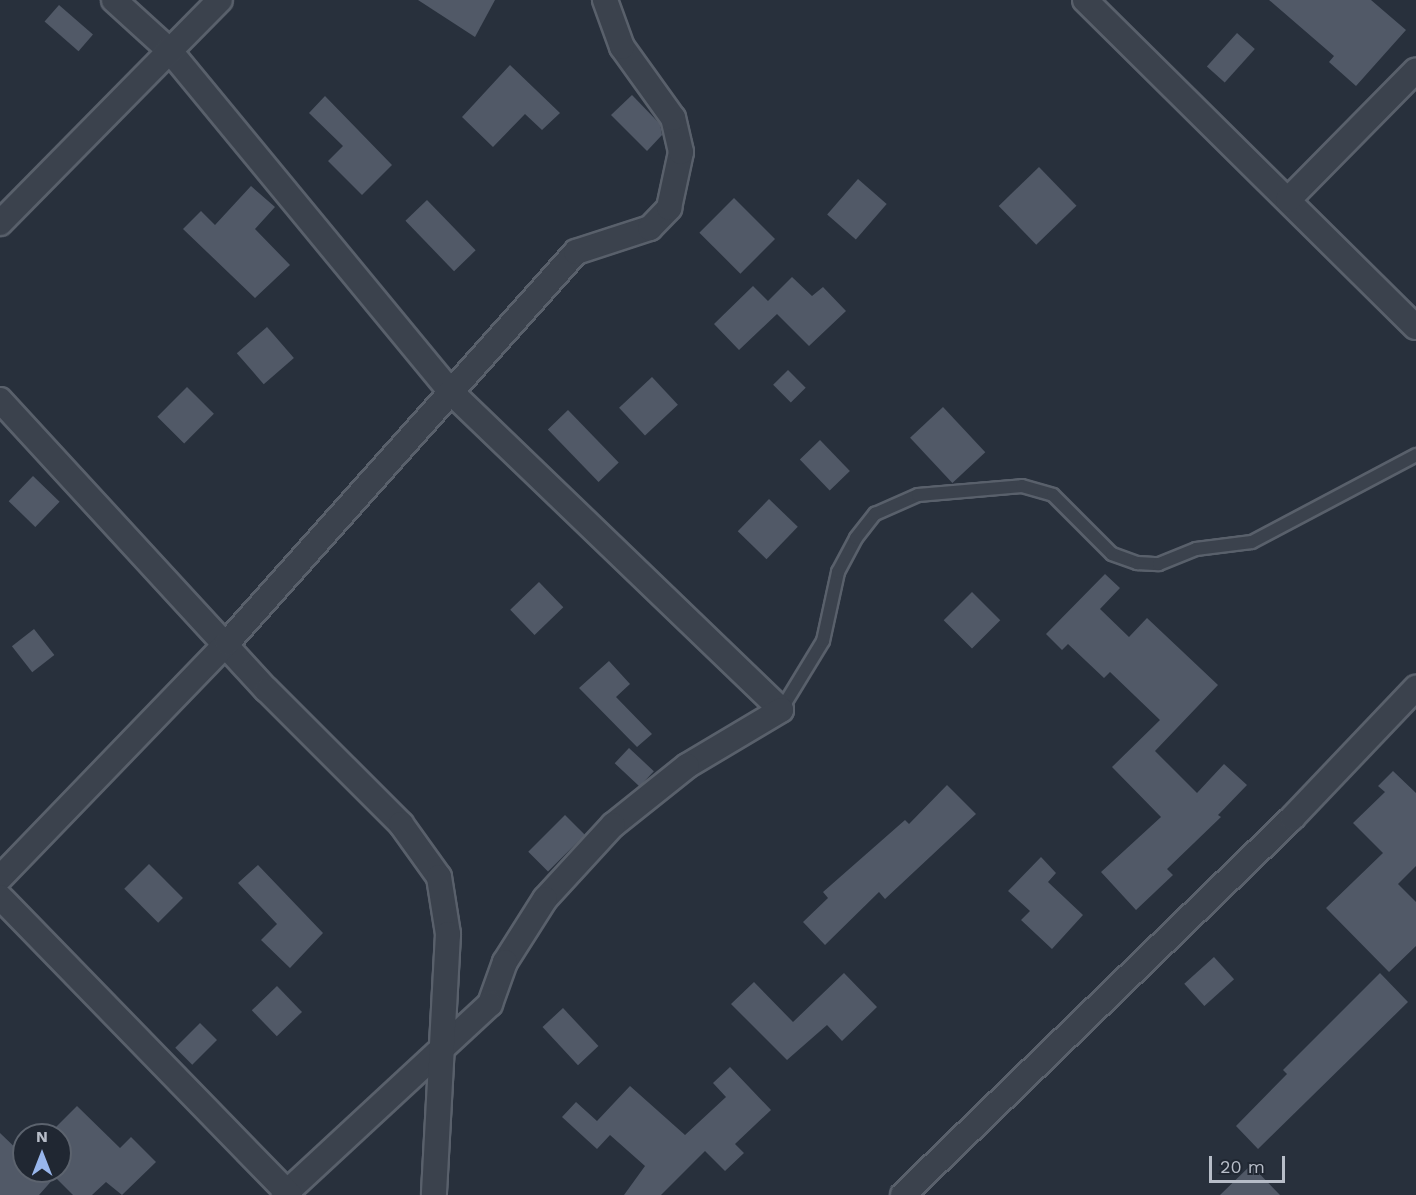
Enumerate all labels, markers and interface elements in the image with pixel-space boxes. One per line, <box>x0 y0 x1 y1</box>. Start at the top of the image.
north arrow <box>12 1123 72 1183</box>
text: N <box>36 1127 48 1146</box>
scale bar <box>1212 1144 1288 1182</box>
text: 20 m <box>1220 1156 1265 1177</box>

